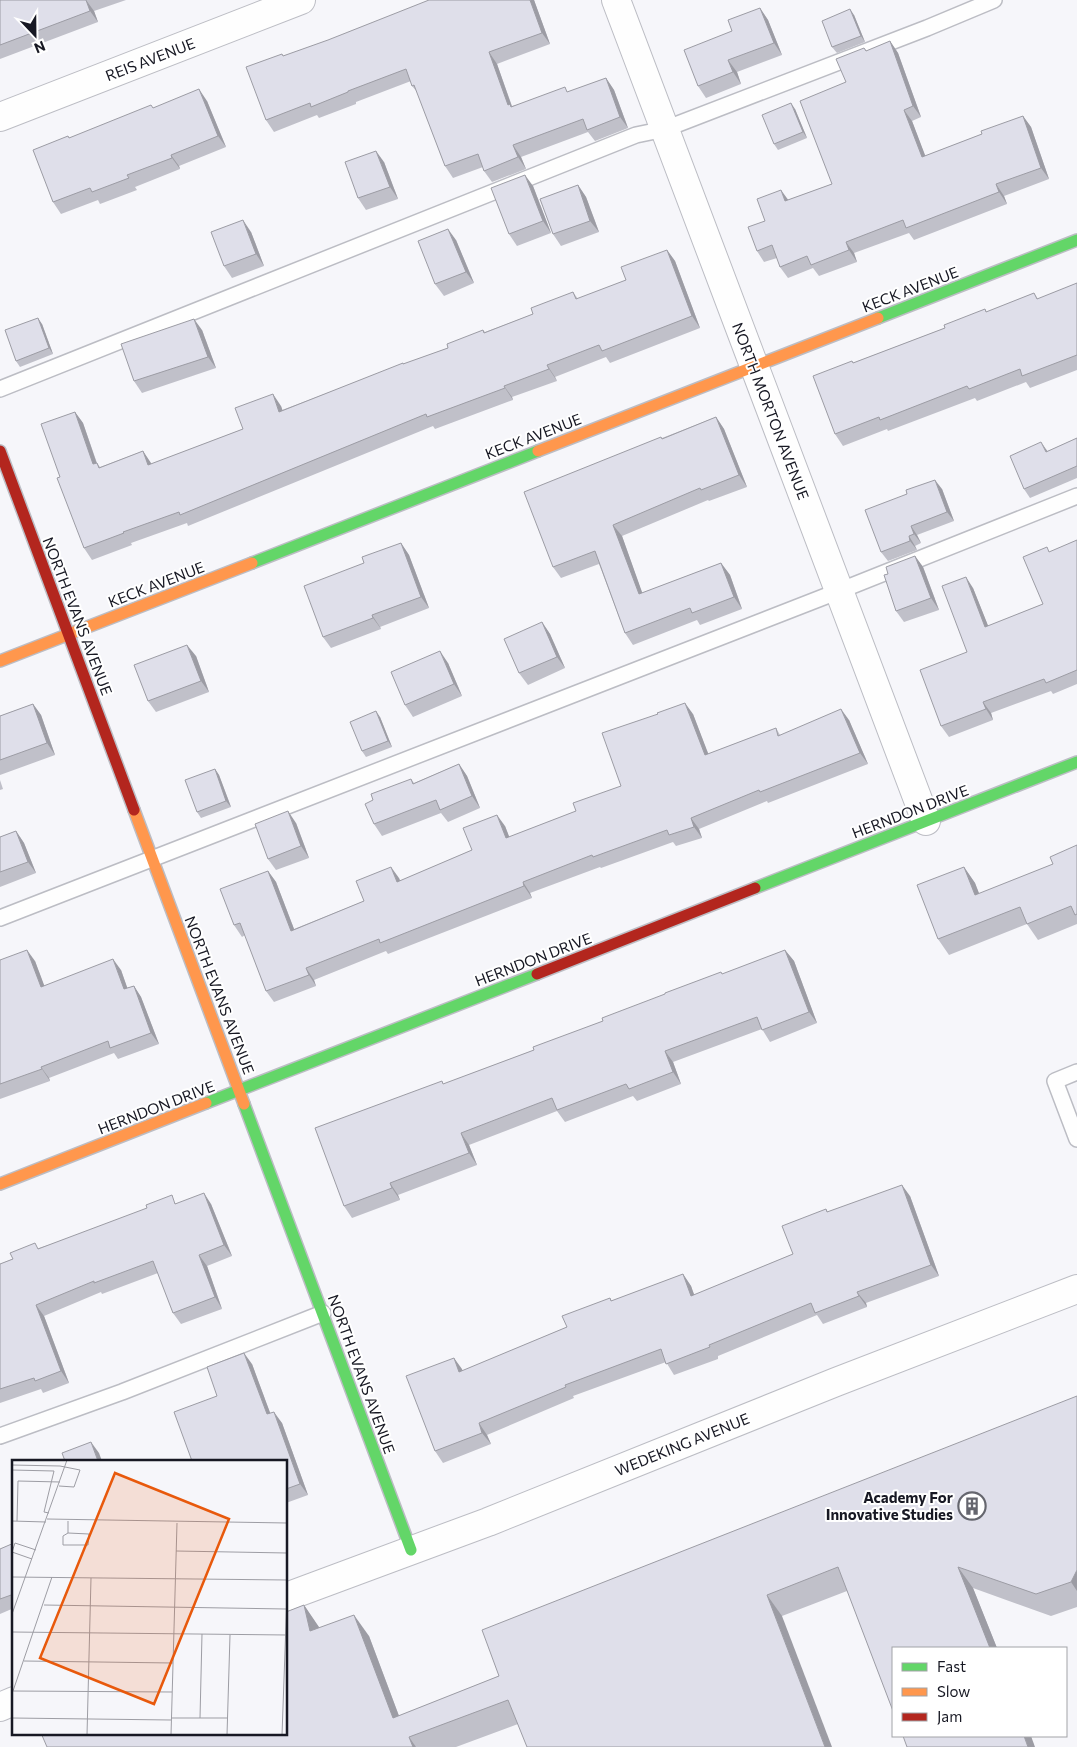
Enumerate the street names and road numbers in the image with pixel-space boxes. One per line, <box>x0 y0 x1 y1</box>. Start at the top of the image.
street label: REIS AVENUE <box>103 34 197 84</box>
street label: KECK AVENUE <box>859 262 961 316</box>
street label: NORTH MORTON AVENUE <box>729 320 813 502</box>
street label: KECK AVENUE <box>482 409 584 463</box>
street label: NORTH EVANS AVENUE <box>39 534 117 698</box>
street label: KECK AVENUE <box>105 557 207 611</box>
street label: HERNDON DRIVE <box>849 780 971 842</box>
street label: NORTH EVANS AVENUE <box>181 913 259 1077</box>
street label: HERNDON DRIVE <box>472 928 594 990</box>
street label: HERNDON DRIVE <box>95 1076 217 1138</box>
street label: NORTH EVANS AVENUE <box>325 1292 399 1456</box>
street label: WEDEKING AVENUE <box>612 1409 752 1479</box>

